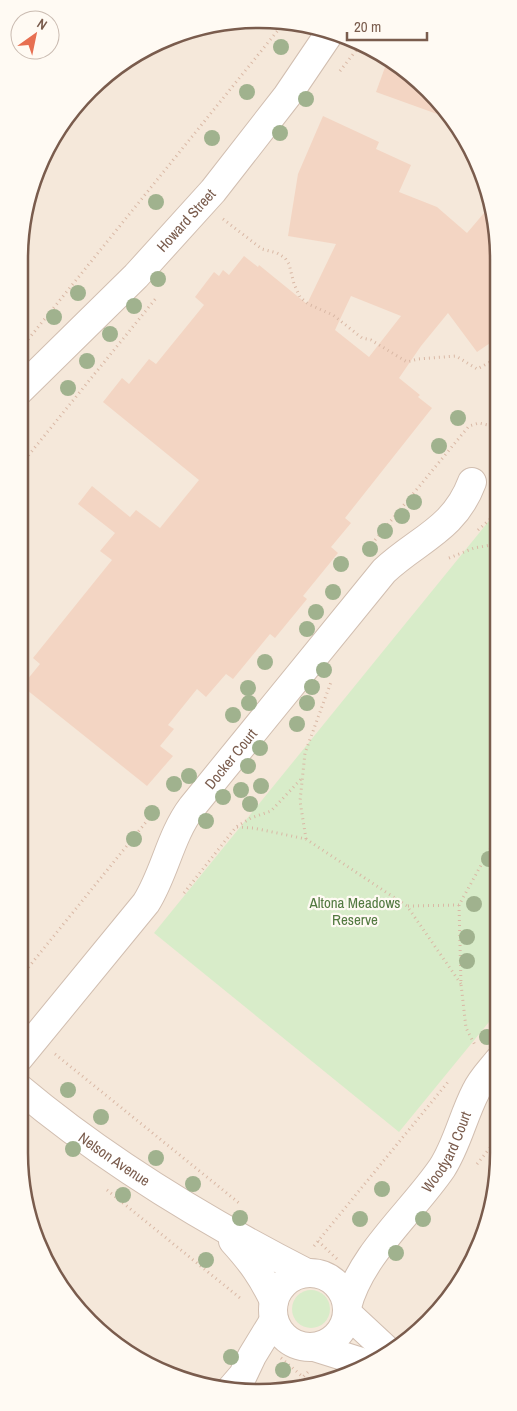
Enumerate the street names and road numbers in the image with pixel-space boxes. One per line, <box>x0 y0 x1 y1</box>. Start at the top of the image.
street label: Howard Street <box>152 183 221 256</box>
street label: Docker Court <box>200 723 262 793</box>
street label: Woodyard Court <box>416 1108 476 1197</box>
street label: Nelson Avenue <box>74 1127 154 1191</box>

